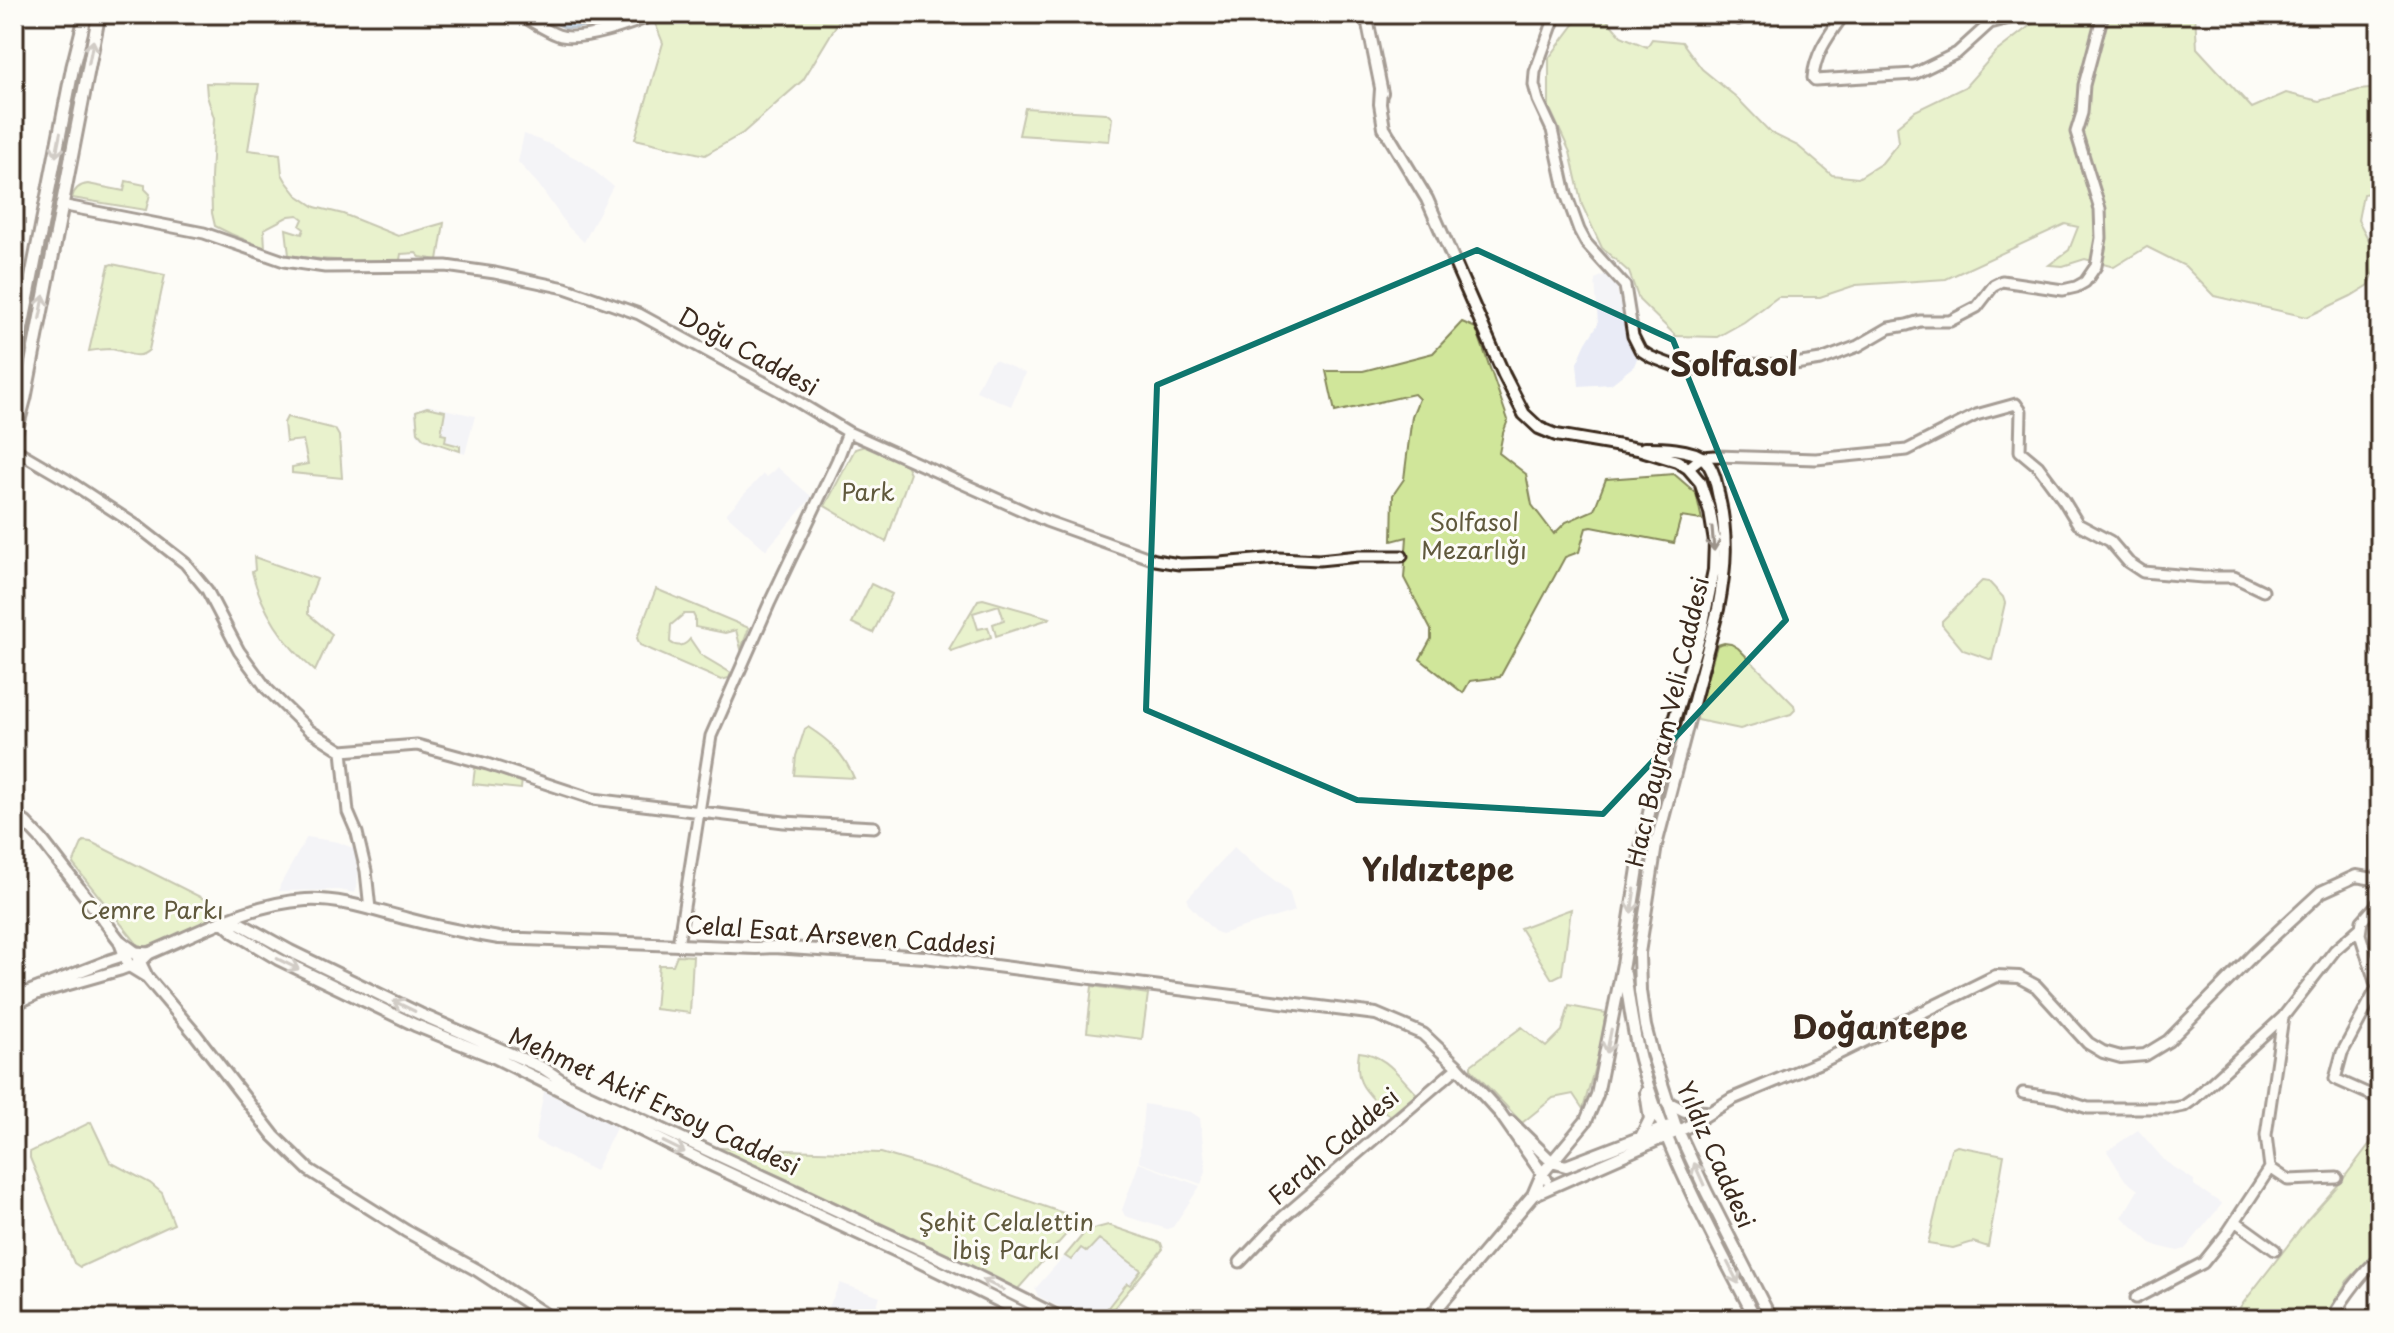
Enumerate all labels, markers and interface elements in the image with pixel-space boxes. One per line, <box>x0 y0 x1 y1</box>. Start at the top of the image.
one-way arrow <box>84 40 99 65</box>
one-way arrow <box>49 132 64 157</box>
one-way arrow <box>35 295 50 321</box>
street label: Doğu Caddesi <box>672 297 826 404</box>
district label: Solfasol <box>1670 339 1798 387</box>
park label: Park <box>841 473 895 509</box>
park label: Solfasol Mezarlığı <box>1421 503 1527 567</box>
one-way arrow <box>1706 525 1721 552</box>
street label: Hacı Bayram Veli Caddesi <box>1615 573 1717 870</box>
district label: Yıldıztepe <box>1362 844 1514 892</box>
one-way arrow <box>1625 888 1640 913</box>
park label: Cemre Parkı <box>80 891 224 927</box>
street label: Celal Esat Arseven Caddesi <box>683 905 997 963</box>
one-way arrow <box>275 956 299 972</box>
one-way arrow <box>393 998 417 1013</box>
district label: Doğantepe <box>1792 1002 1968 1050</box>
street label: Mehmet Akif Ersoy Caddesi <box>503 1017 806 1184</box>
one-way arrow <box>1601 1027 1616 1053</box>
street label: Yıldız Caddesi <box>1668 1075 1765 1233</box>
street label: Ferah Caddesi <box>1259 1078 1406 1213</box>
one-way arrow <box>662 1140 686 1155</box>
one-way arrow <box>1690 1162 1705 1187</box>
park label: Şehit Celalettin İbiş Parkı <box>918 1203 1094 1267</box>
one-way arrow <box>1726 1261 1741 1284</box>
one-way arrow <box>982 1276 1006 1292</box>

